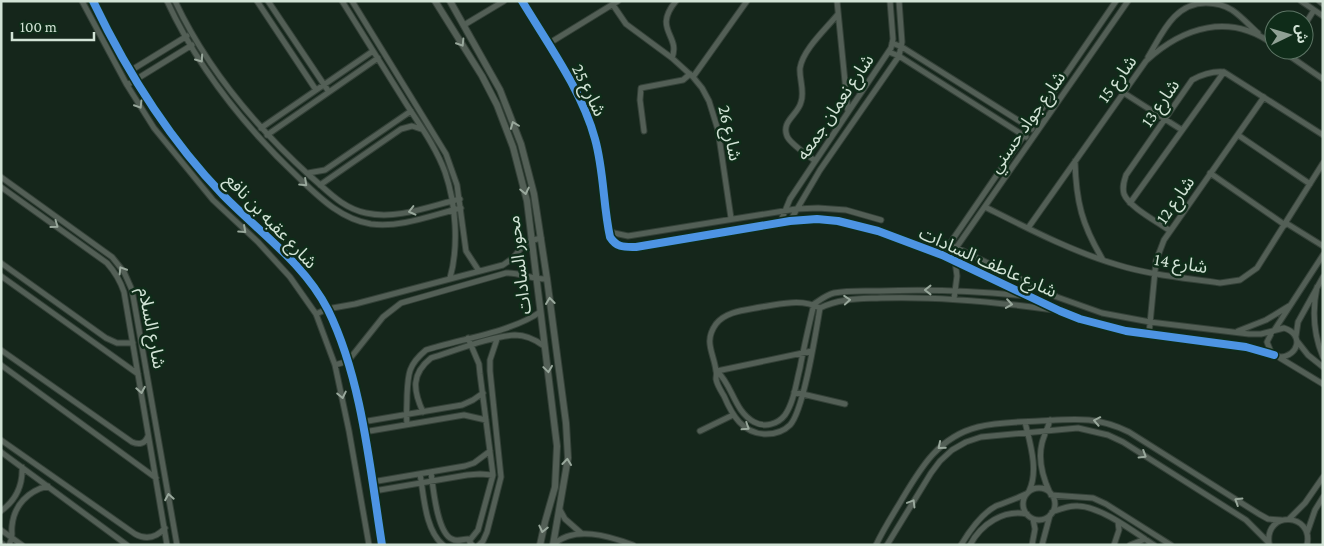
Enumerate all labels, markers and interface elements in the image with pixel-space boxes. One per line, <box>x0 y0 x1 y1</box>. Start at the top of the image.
scale bar <box>12 10 95 42</box>
north arrow <box>1264 10 1314 60</box>
text: 100 m <box>20 19 57 35</box>
text: ش <box>1293 24 1311 44</box>
one-way arrow <box>454 37 464 46</box>
street label: شارع نعمان جمعه <box>792 50 881 166</box>
street label: شارع 15 <box>1093 52 1144 109</box>
one-way arrow <box>194 53 203 63</box>
street label: شارع 25 <box>564 61 610 121</box>
street label: شارع جواد حسني <box>985 67 1073 179</box>
street label: شارع 13 <box>1137 76 1187 133</box>
one-way arrow <box>133 100 142 109</box>
street label: شارع 26 <box>710 103 746 163</box>
one-way arrow <box>510 121 520 130</box>
street label: شارع عقبه بن نافع <box>218 170 321 275</box>
street label: شارع 12 <box>1152 173 1202 230</box>
one-way arrow <box>298 177 307 186</box>
one-way arrow <box>519 186 529 195</box>
one-way arrow <box>408 205 417 216</box>
street label: محور السادات <box>503 214 536 316</box>
one-way arrow <box>49 220 58 228</box>
street label: شارع عاطف السادات <box>915 223 1060 305</box>
one-way arrow <box>238 224 247 233</box>
street label: شارع 14 <box>1152 249 1209 281</box>
one-way arrow <box>119 266 128 276</box>
one-way arrow <box>924 285 932 295</box>
street label: شارع السلام <box>130 286 170 371</box>
one-way arrow <box>843 295 851 306</box>
one-way arrow <box>545 297 556 305</box>
one-way arrow <box>1005 298 1013 309</box>
one-way arrow <box>542 366 553 374</box>
one-way arrow <box>135 386 145 394</box>
one-way arrow <box>336 391 347 400</box>
one-way arrow <box>1093 416 1102 427</box>
one-way arrow <box>741 421 750 430</box>
one-way arrow <box>937 440 946 449</box>
one-way arrow <box>1138 449 1147 459</box>
one-way arrow <box>561 458 572 466</box>
one-way arrow <box>164 492 174 501</box>
one-way arrow <box>1234 498 1243 508</box>
one-way arrow <box>906 499 916 508</box>
one-way arrow <box>538 525 549 534</box>

